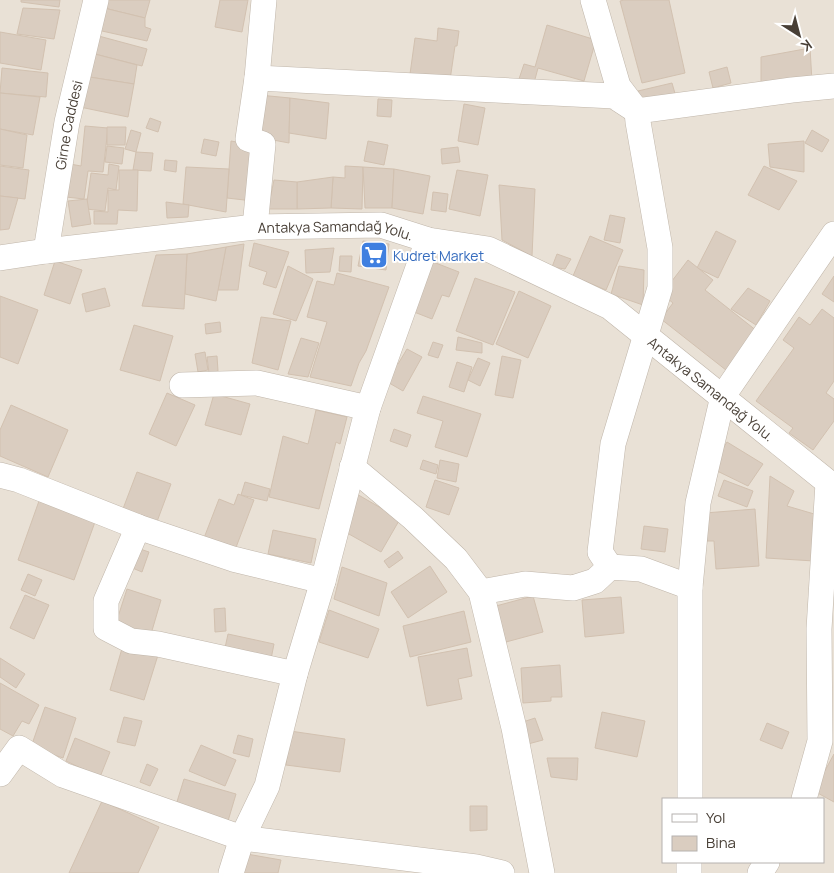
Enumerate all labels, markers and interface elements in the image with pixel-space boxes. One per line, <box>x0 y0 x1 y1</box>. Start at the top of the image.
north arrow <box>774 10 824 60</box>
text: K <box>797 36 816 57</box>
street label: Girne Caddesi <box>50 78 86 171</box>
street label: Antakya Samandağ Yolu. <box>257 215 416 244</box>
supermarket icon: Kudret Market <box>359 240 389 270</box>
place label: Kudret Market <box>393 246 485 265</box>
street label: Antakya Samandağ Yolu. <box>644 332 778 445</box>
legend <box>662 798 824 863</box>
text: Yol <box>706 807 726 828</box>
text: Bina <box>706 832 736 853</box>

